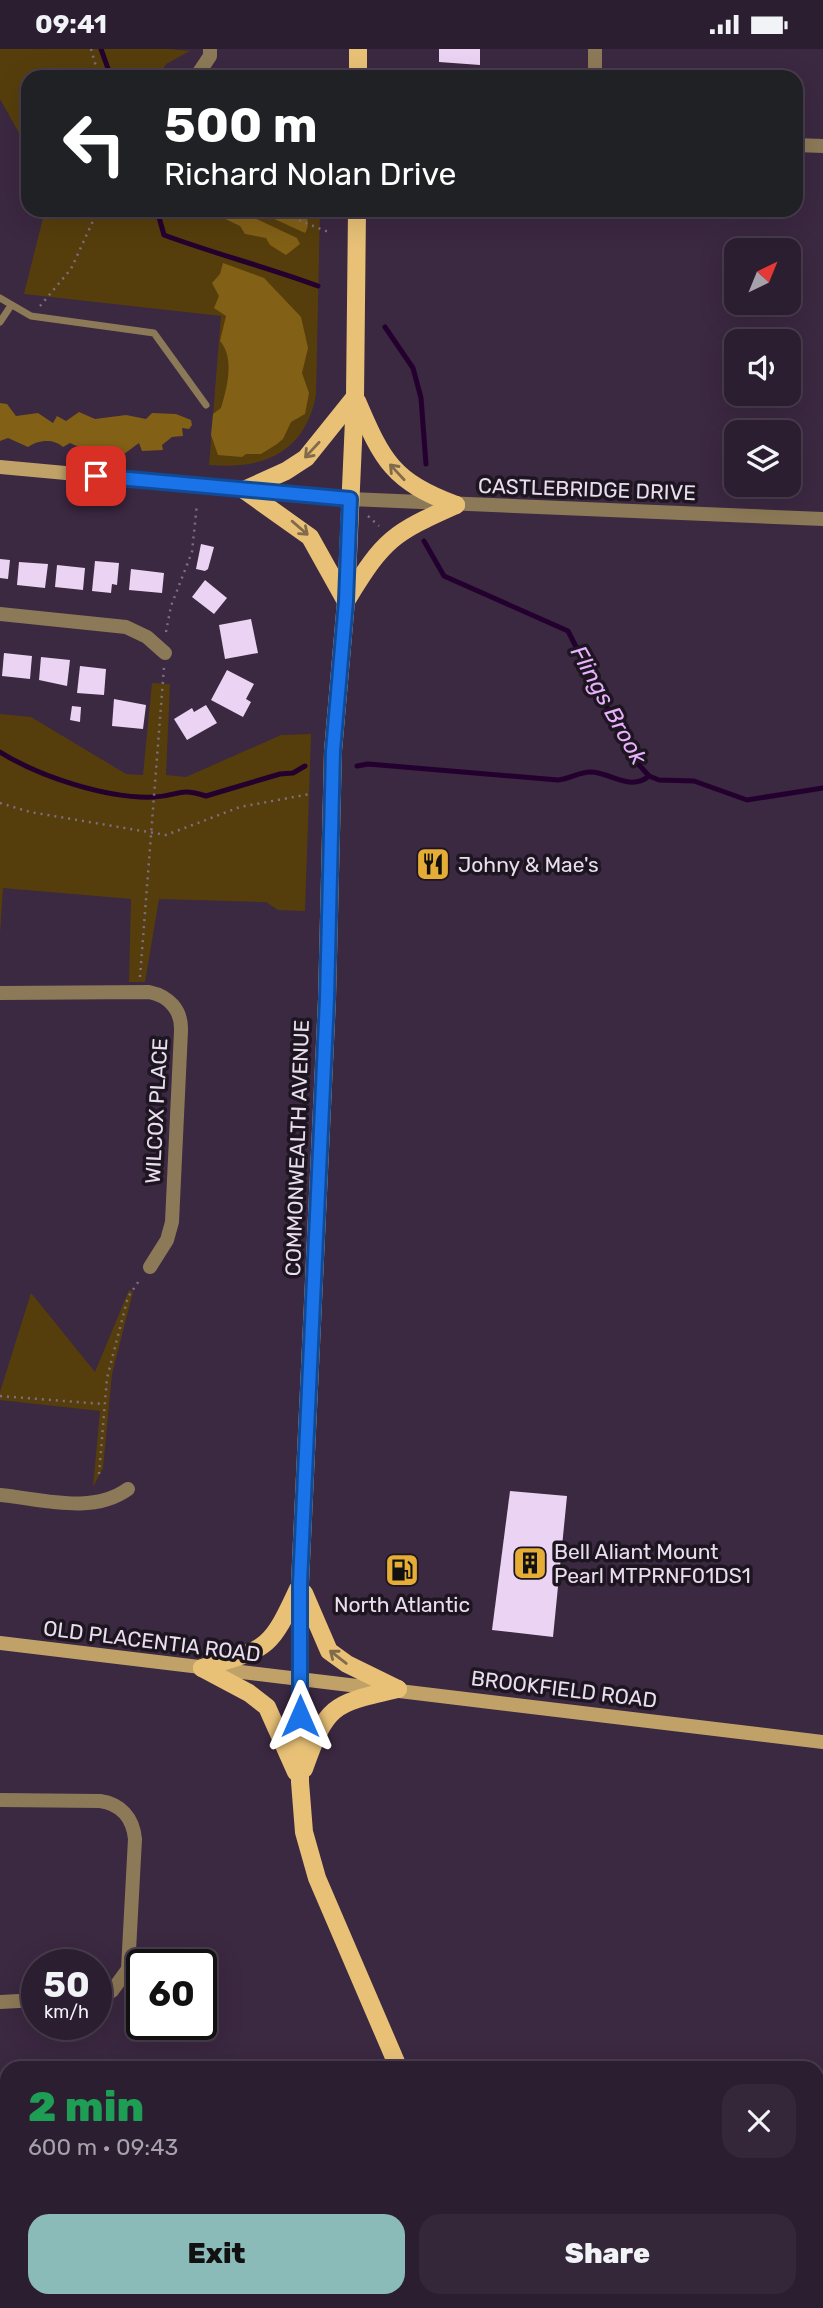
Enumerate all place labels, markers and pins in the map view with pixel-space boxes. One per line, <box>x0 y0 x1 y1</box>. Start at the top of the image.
pin <box>66 446 126 506</box>
restaurant icon: Johny & Mae's <box>414 845 452 883</box>
place label: Johny & Mae's <box>458 852 599 877</box>
place label: Bell Aliant Mount Pearl MTPRNF01DS1 <box>554 1539 751 1588</box>
building icon: Bell Aliant Mount Pearl MTPRNF01DS1 <box>511 1544 549 1582</box>
fuel station icon: North Atlantic <box>383 1551 421 1589</box>
place label: North Atlantic <box>334 1592 470 1617</box>

